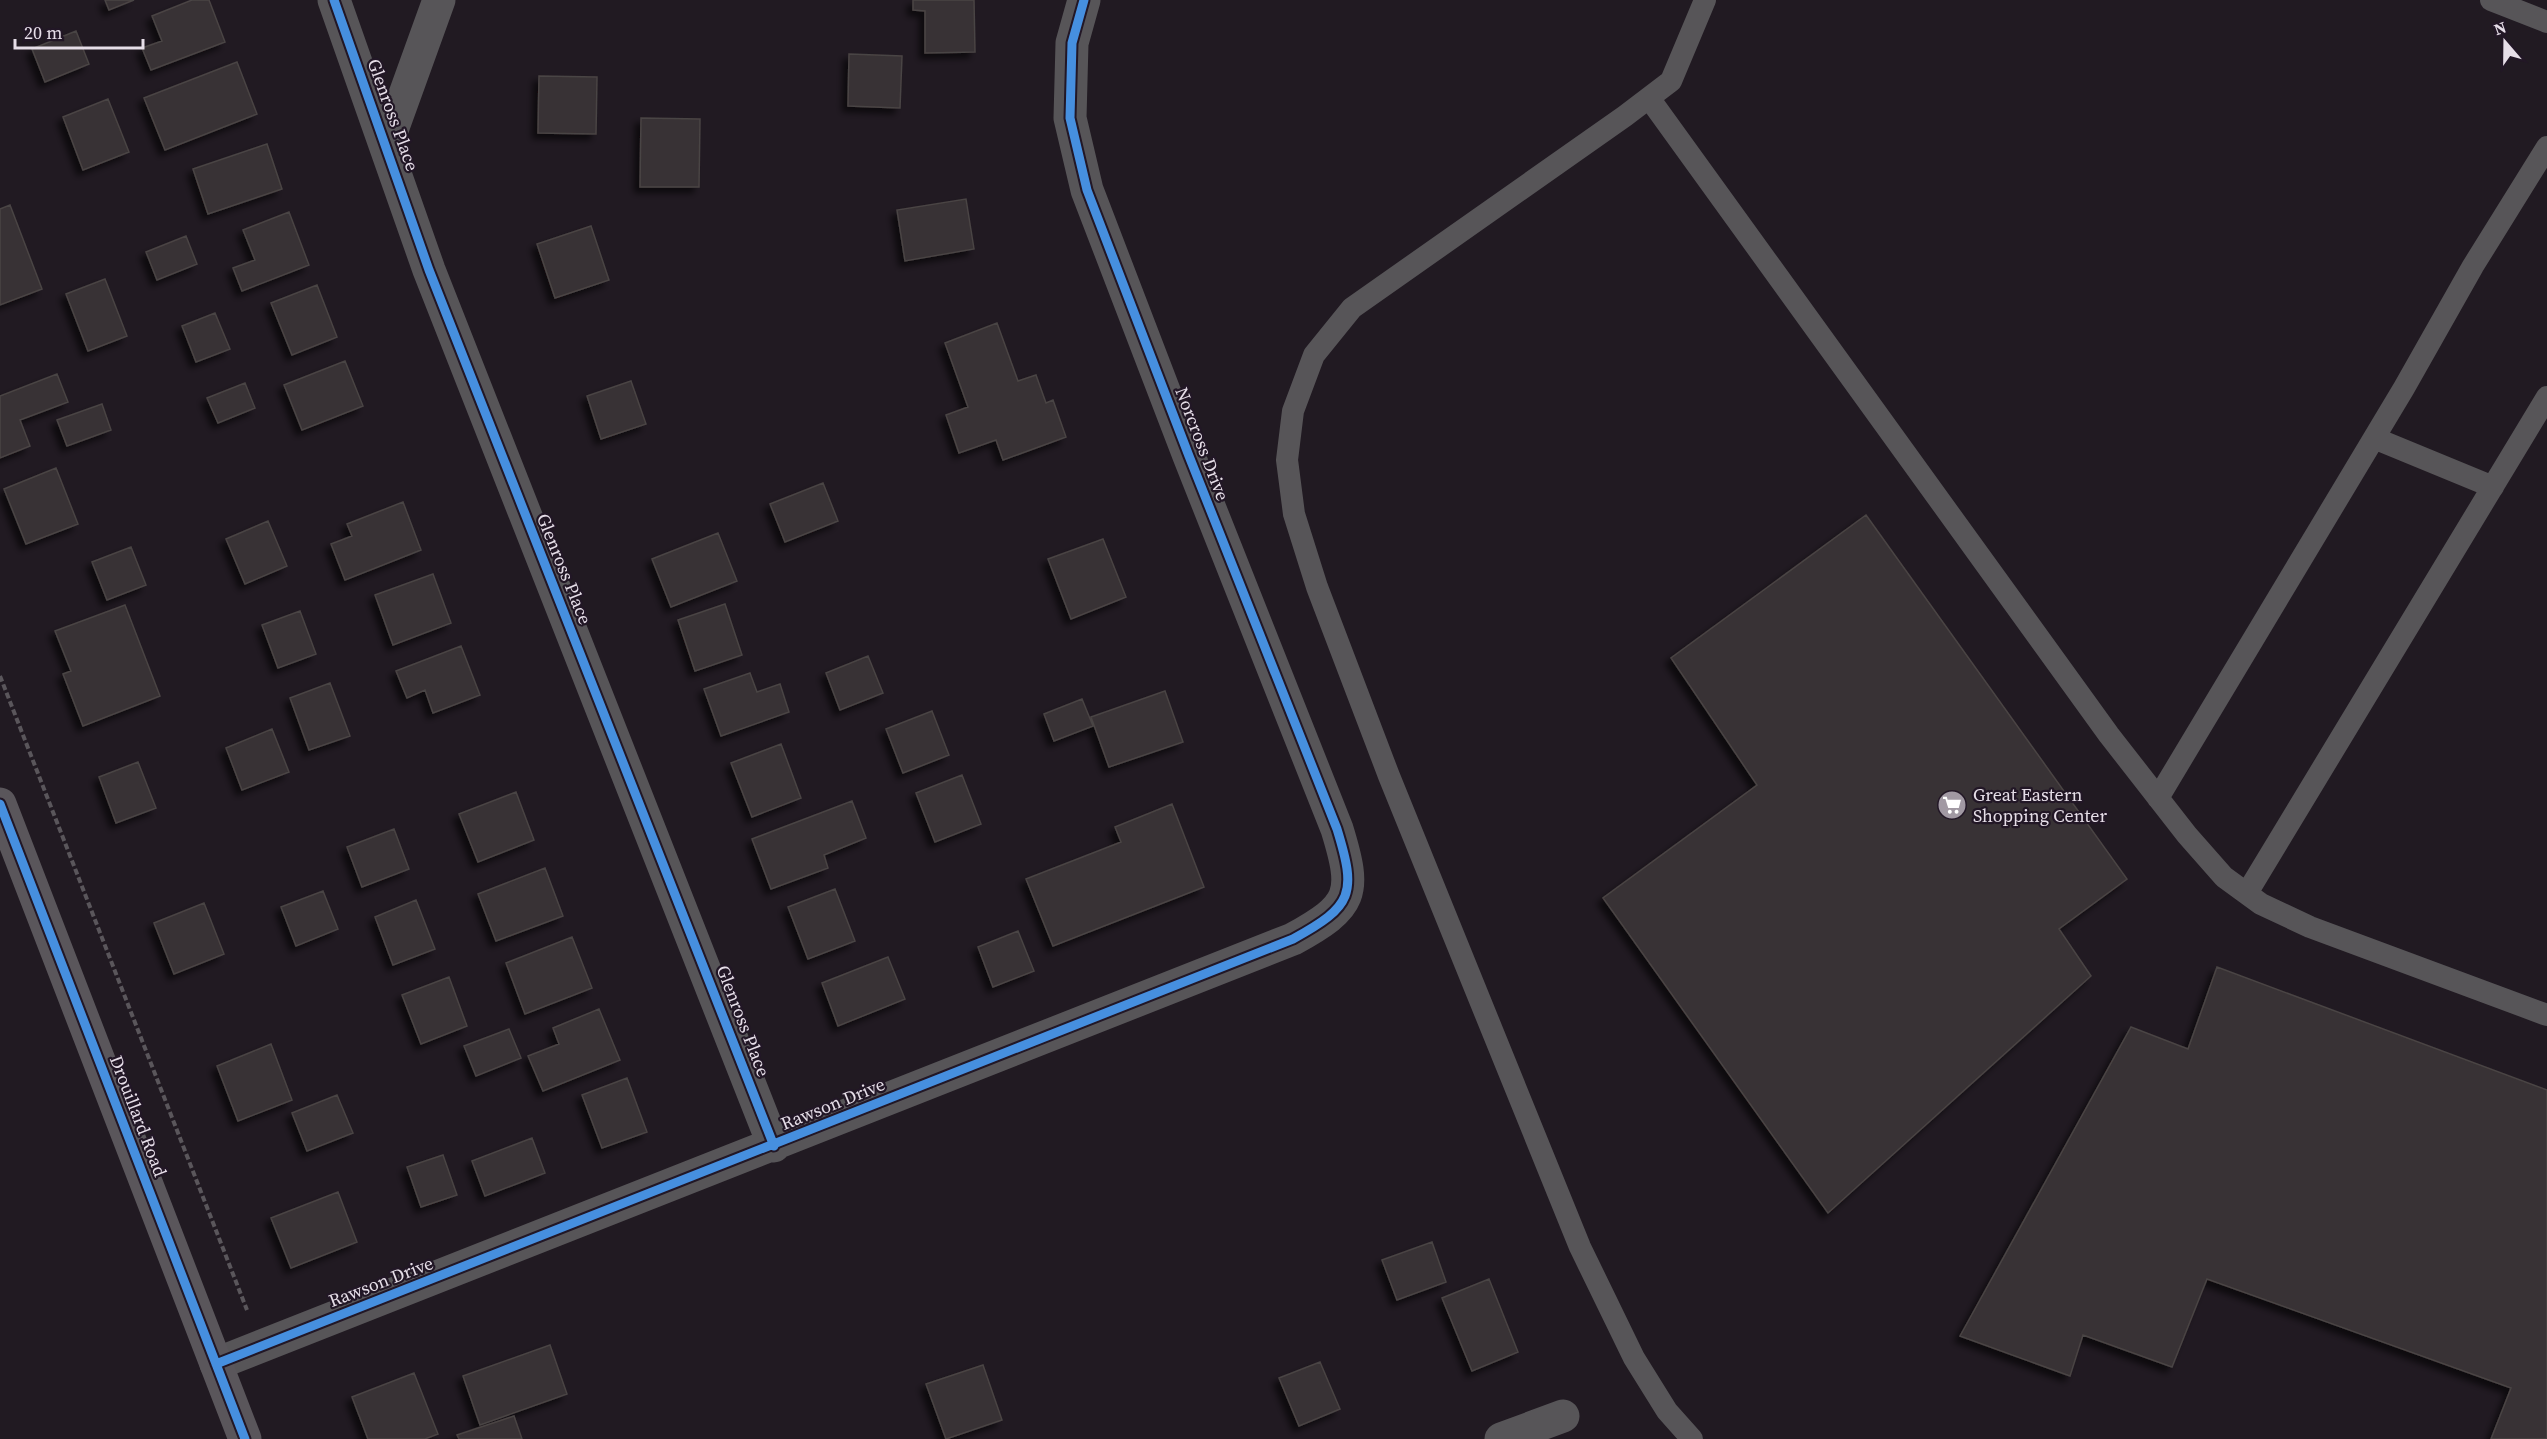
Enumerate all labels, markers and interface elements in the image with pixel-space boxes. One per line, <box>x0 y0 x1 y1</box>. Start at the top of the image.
scale bar <box>15 12 142 50</box>
north arrow <box>2475 12 2535 72</box>
text: N <box>2491 15 2509 40</box>
text: 20 m <box>24 20 62 45</box>
street label: Glenross Place <box>362 55 425 174</box>
street label: Norcross Drive <box>1169 383 1236 504</box>
street label: Glenross Place <box>531 510 598 628</box>
place label: Great Eastern Shopping Center <box>1973 782 2108 828</box>
supermarket icon: Great Eastern Shopping Center <box>1936 789 1968 821</box>
street label: Glenross Place <box>711 961 776 1080</box>
street label: Drouillard Road <box>104 1052 173 1180</box>
street label: Rawson Drive <box>777 1071 889 1136</box>
street label: Rawson Drive <box>325 1250 437 1313</box>

